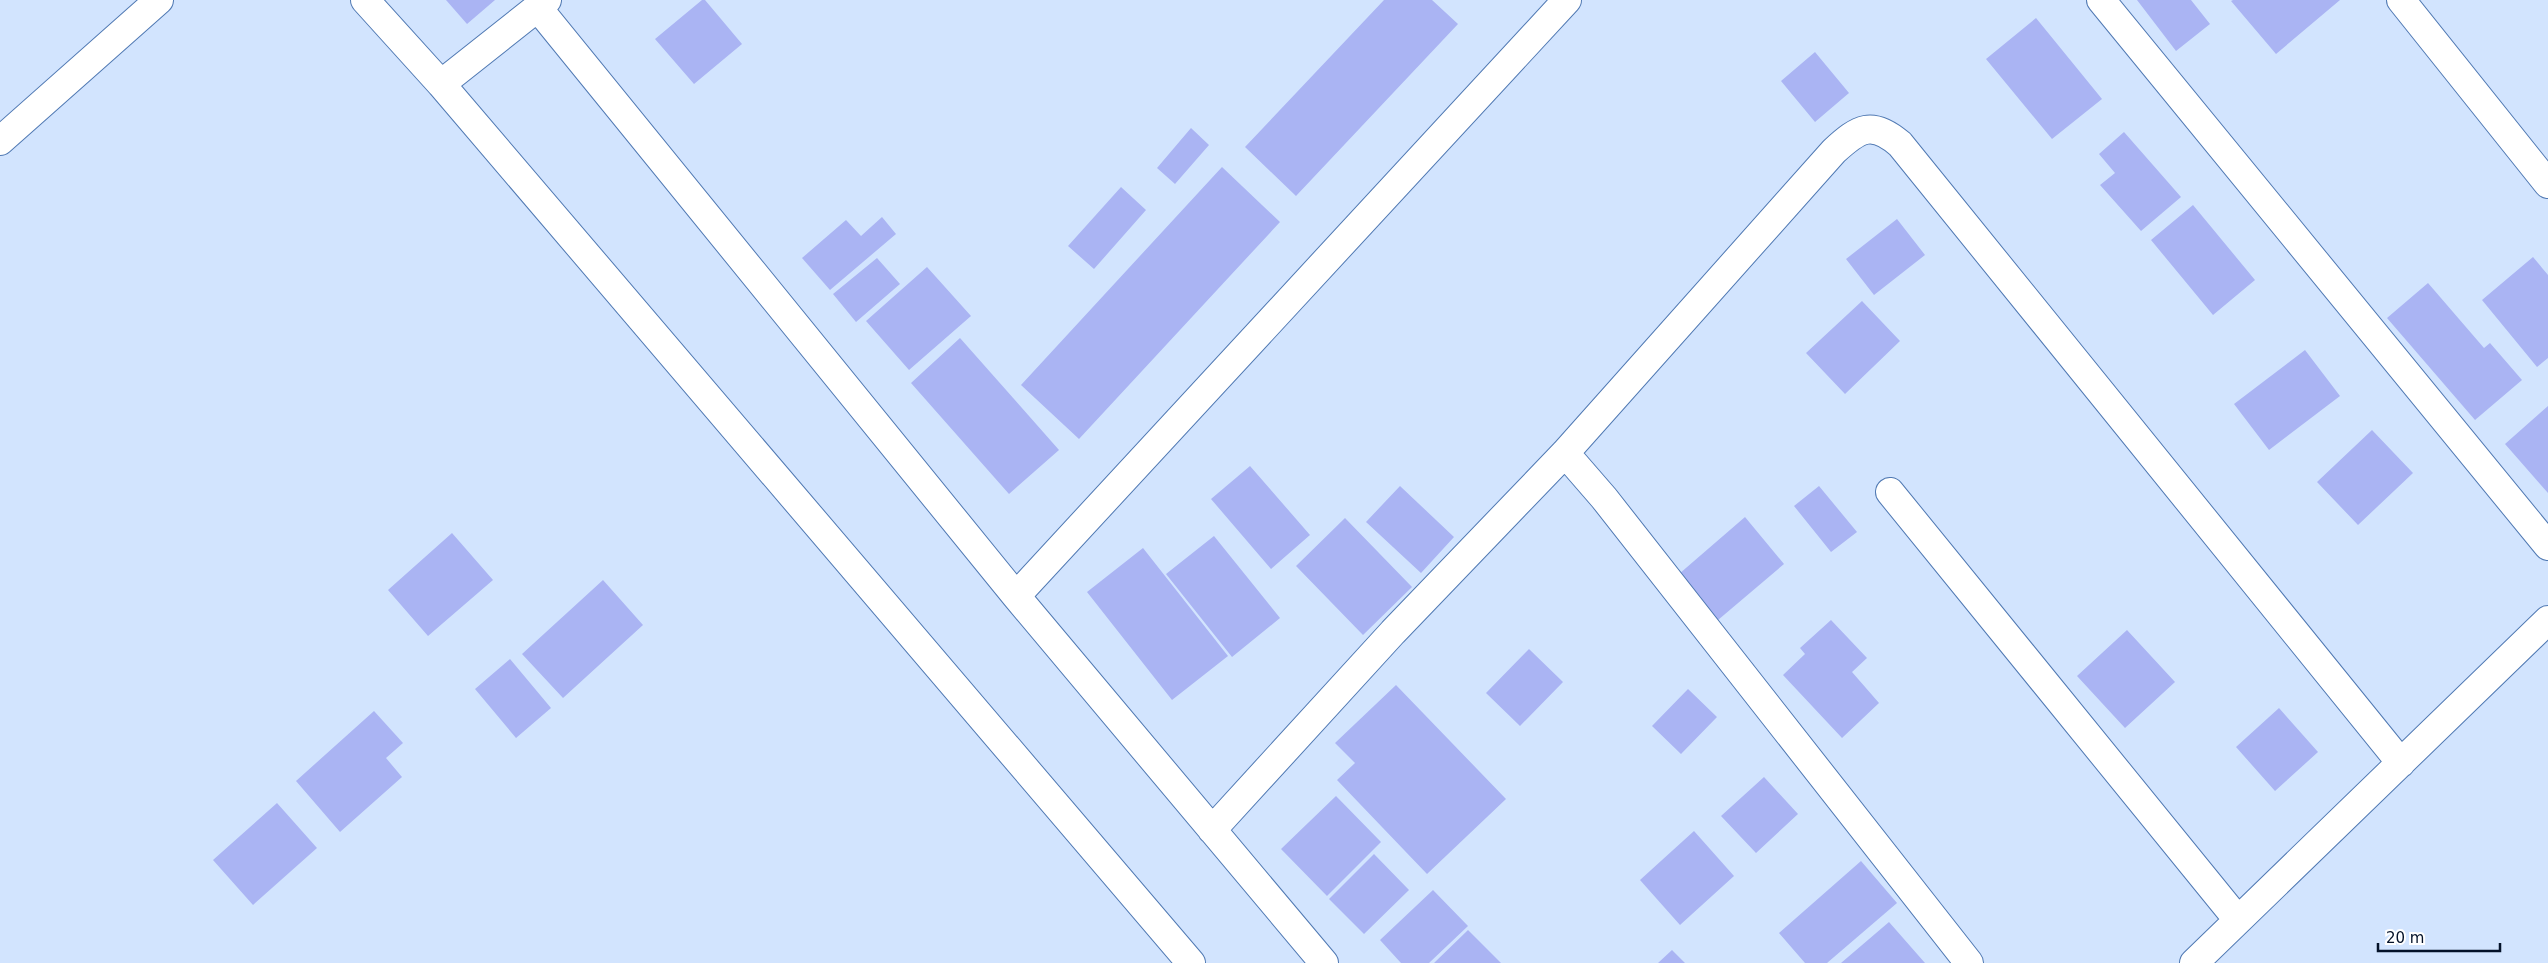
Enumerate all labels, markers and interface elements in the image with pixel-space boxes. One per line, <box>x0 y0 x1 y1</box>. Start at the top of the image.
scale bar <box>2378 920 2500 952</box>
text: 20 m <box>2386 929 2424 947</box>

